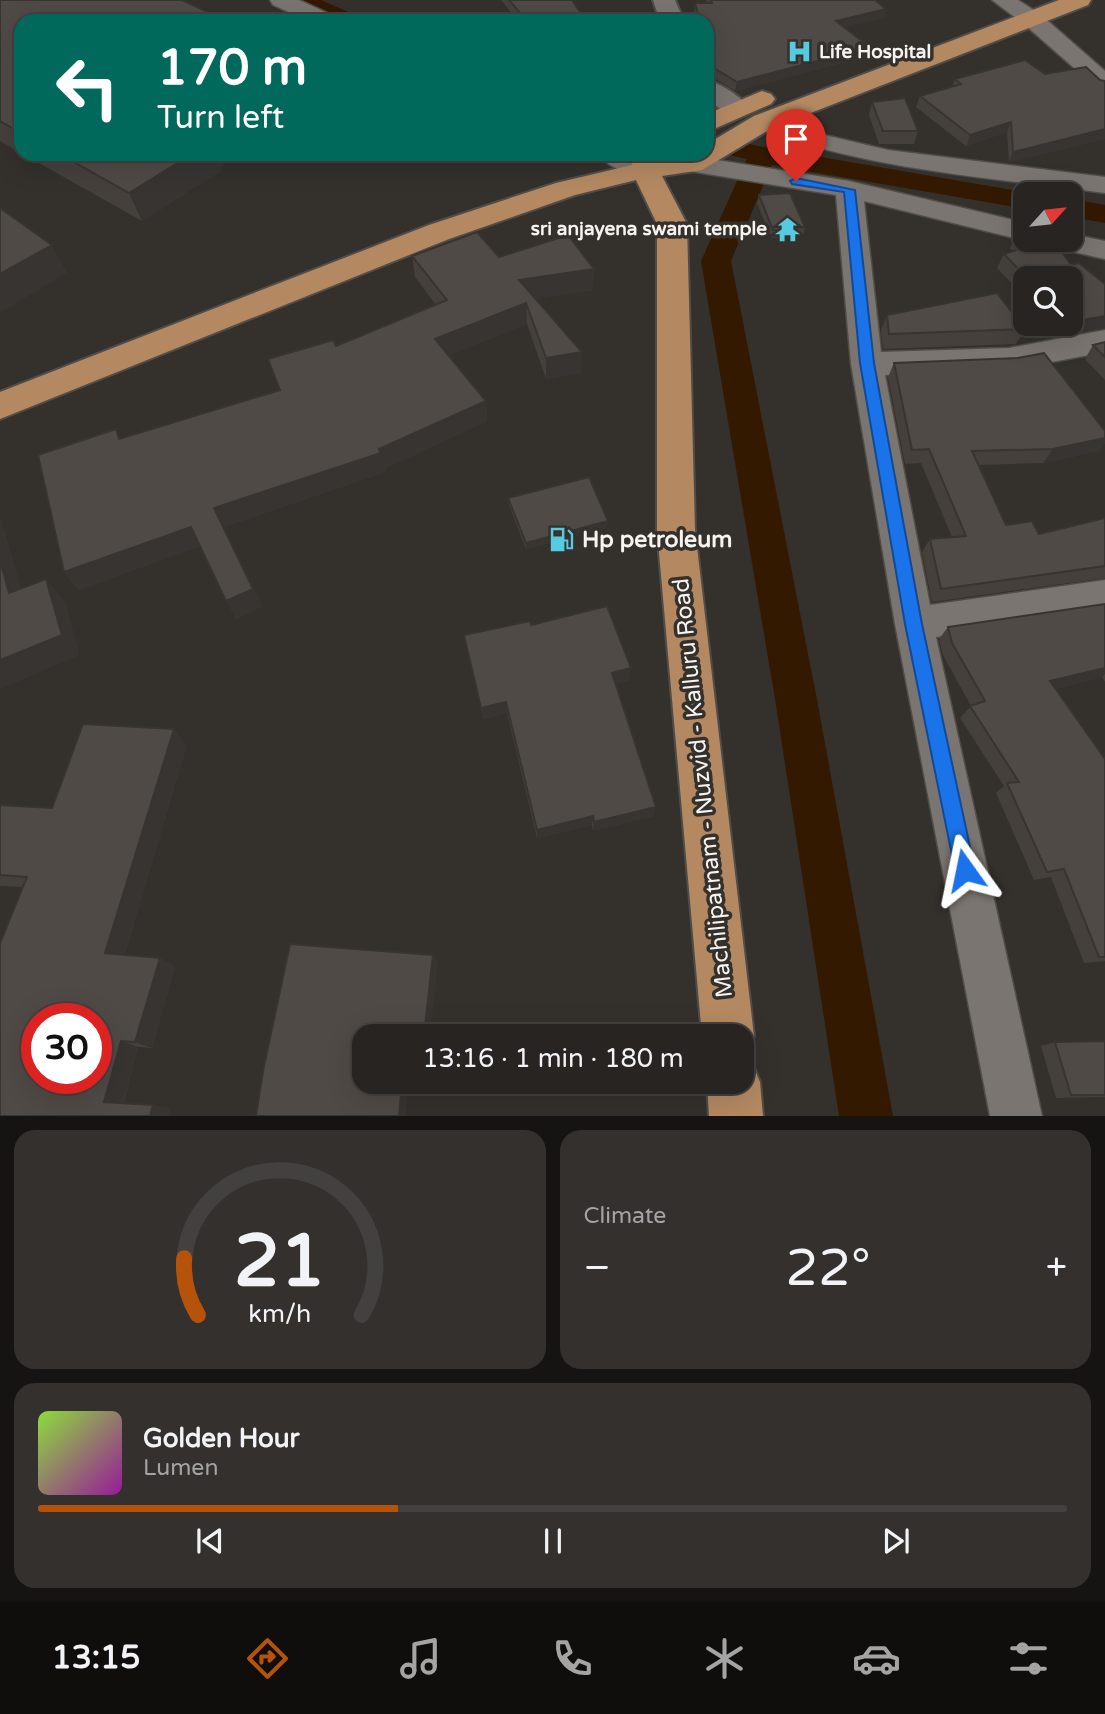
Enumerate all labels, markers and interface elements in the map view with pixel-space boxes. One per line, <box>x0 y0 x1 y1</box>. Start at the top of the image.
hospital icon: Life Hospital <box>785 38 813 66</box>
text: 170 m <box>157 39 307 98</box>
place label: Life Hospital <box>819 41 931 64</box>
icon: left <box>42 42 133 133</box>
text: Turn left <box>157 99 284 137</box>
pin <box>766 109 826 181</box>
icon: arrive <box>777 120 815 158</box>
north arrow <box>1013 182 1083 252</box>
map controls <box>1013 182 1083 336</box>
temple icon: sri anjayena swami temple <box>773 215 801 243</box>
place label: sri anjayena swami temple <box>531 218 767 241</box>
button: search <box>1013 266 1083 336</box>
fuel station icon: Hp petroleum <box>548 526 576 554</box>
place label: Hp petroleum <box>582 526 732 554</box>
street label: Machilipatnam - Nuzvid - Kalluru Road <box>667 577 739 999</box>
position arrow <box>928 833 1002 907</box>
speed limit sign: 30 <box>21 1003 112 1094</box>
text: 13:16 · 1 min · 180 m <box>422 1043 684 1074</box>
text: Climate <box>584 1202 666 1230</box>
text: 21 <box>234 1219 325 1307</box>
text: 22° <box>786 1237 871 1300</box>
text: − <box>584 1245 611 1291</box>
text: + <box>1046 1245 1067 1291</box>
text: km/h <box>248 1299 311 1329</box>
text: Golden Hour <box>143 1423 300 1454</box>
text: Lumen <box>143 1454 218 1482</box>
icon: previous <box>191 1522 229 1560</box>
icon: pause <box>534 1522 572 1560</box>
icon: next <box>877 1522 915 1560</box>
icon: directions <box>243 1634 292 1683</box>
icon: music <box>396 1634 445 1683</box>
icon: phone <box>548 1634 597 1683</box>
icon: climate <box>700 1634 749 1683</box>
icon: car <box>852 1634 901 1683</box>
icon: filters <box>1004 1634 1053 1683</box>
text: 13:15 <box>52 1639 140 1677</box>

